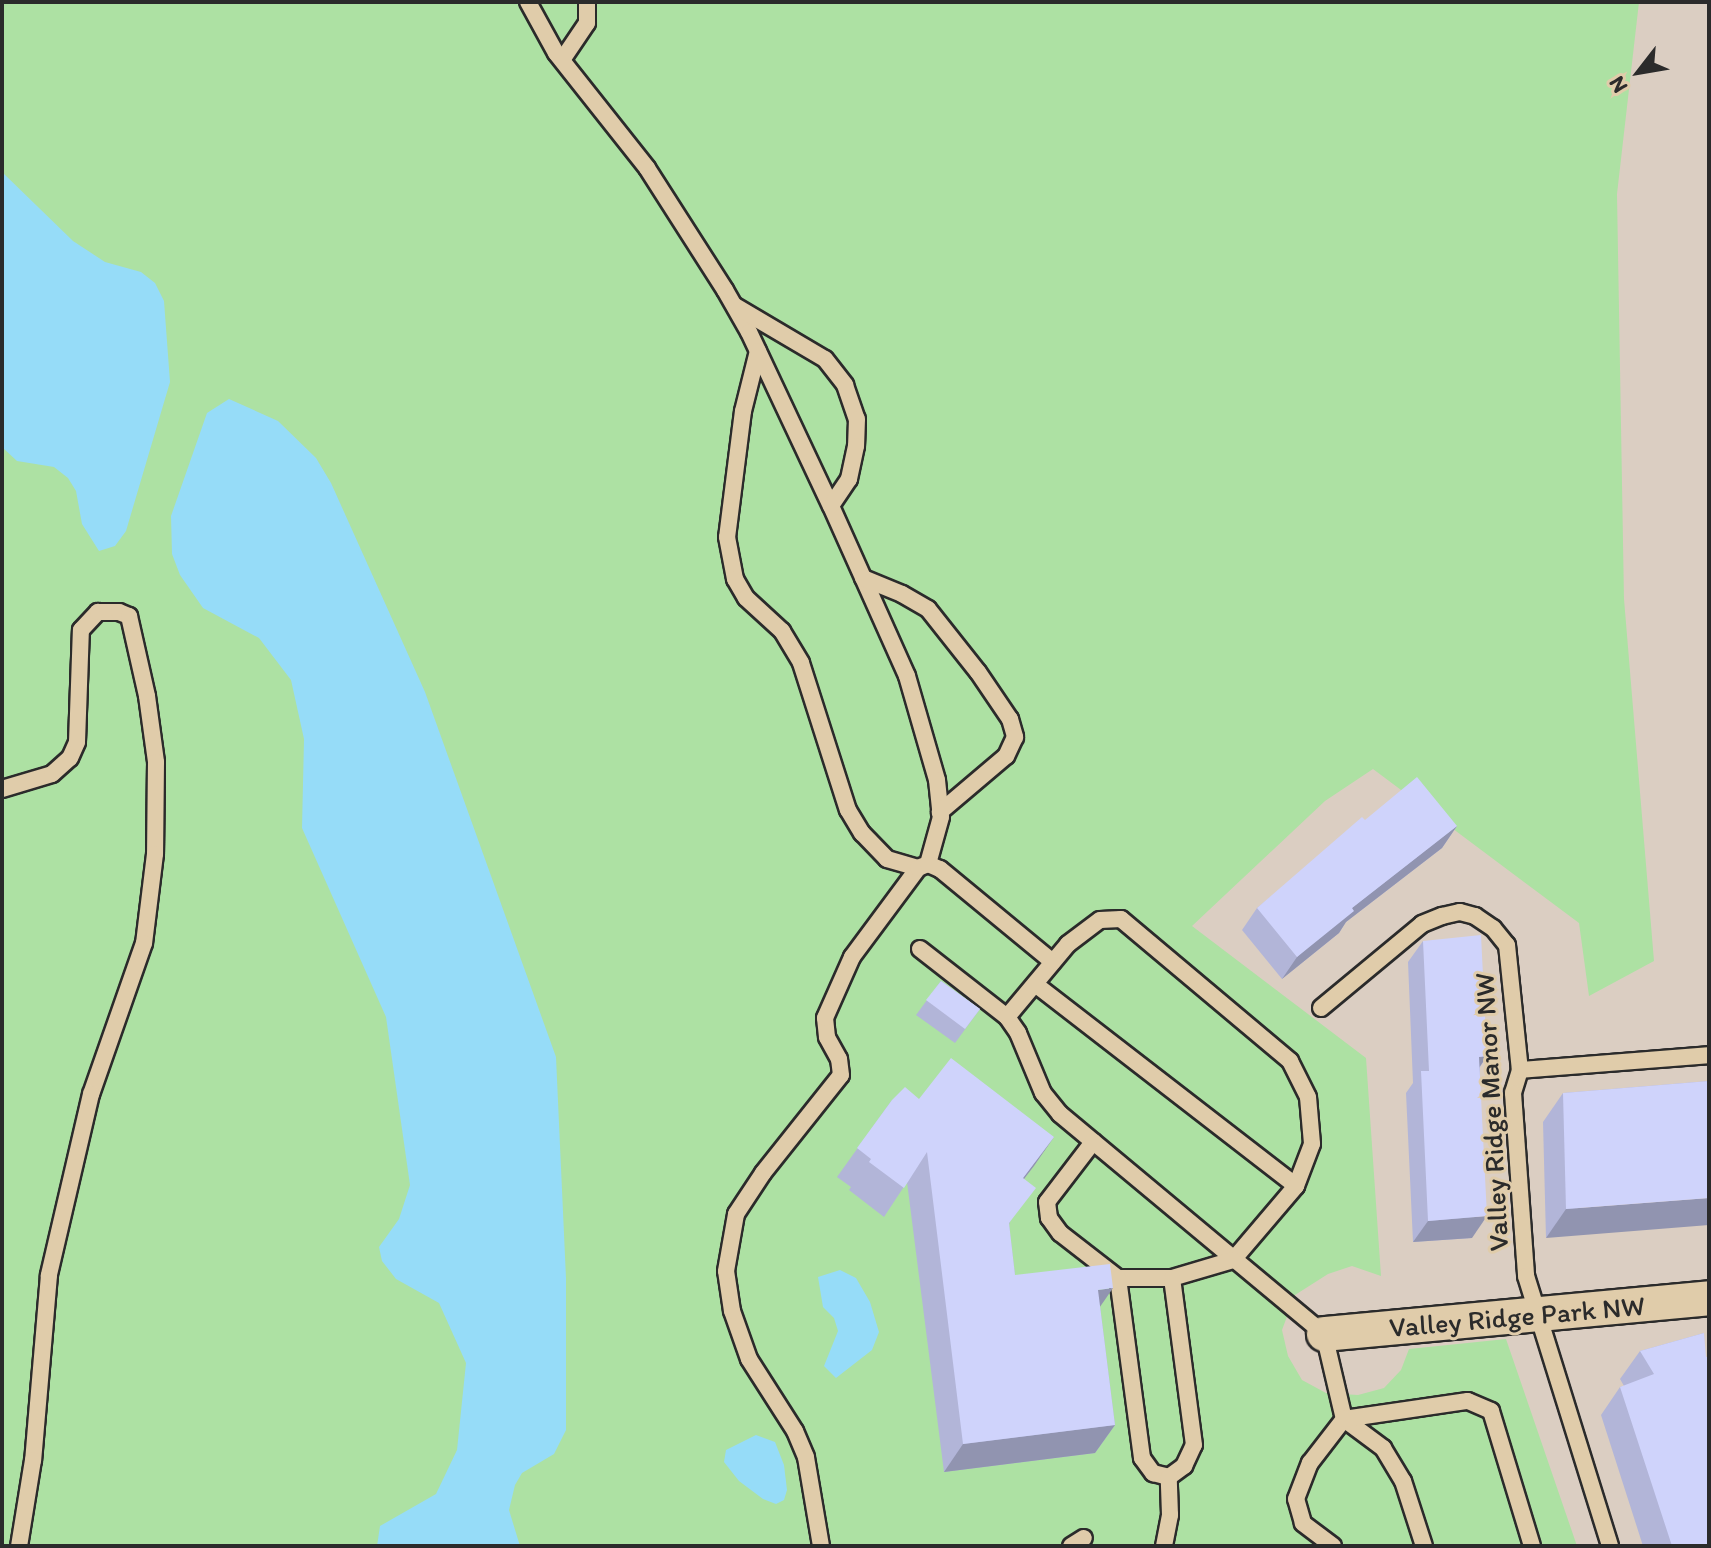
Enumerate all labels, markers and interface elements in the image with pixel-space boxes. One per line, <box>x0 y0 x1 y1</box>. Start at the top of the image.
north arrow <box>1599 32 1679 112</box>
text: N <box>1603 71 1633 98</box>
street label: Valley Ridge Manor NW <box>1467 972 1515 1252</box>
street label: Valley Ridge Park NW <box>1388 1288 1646 1344</box>

